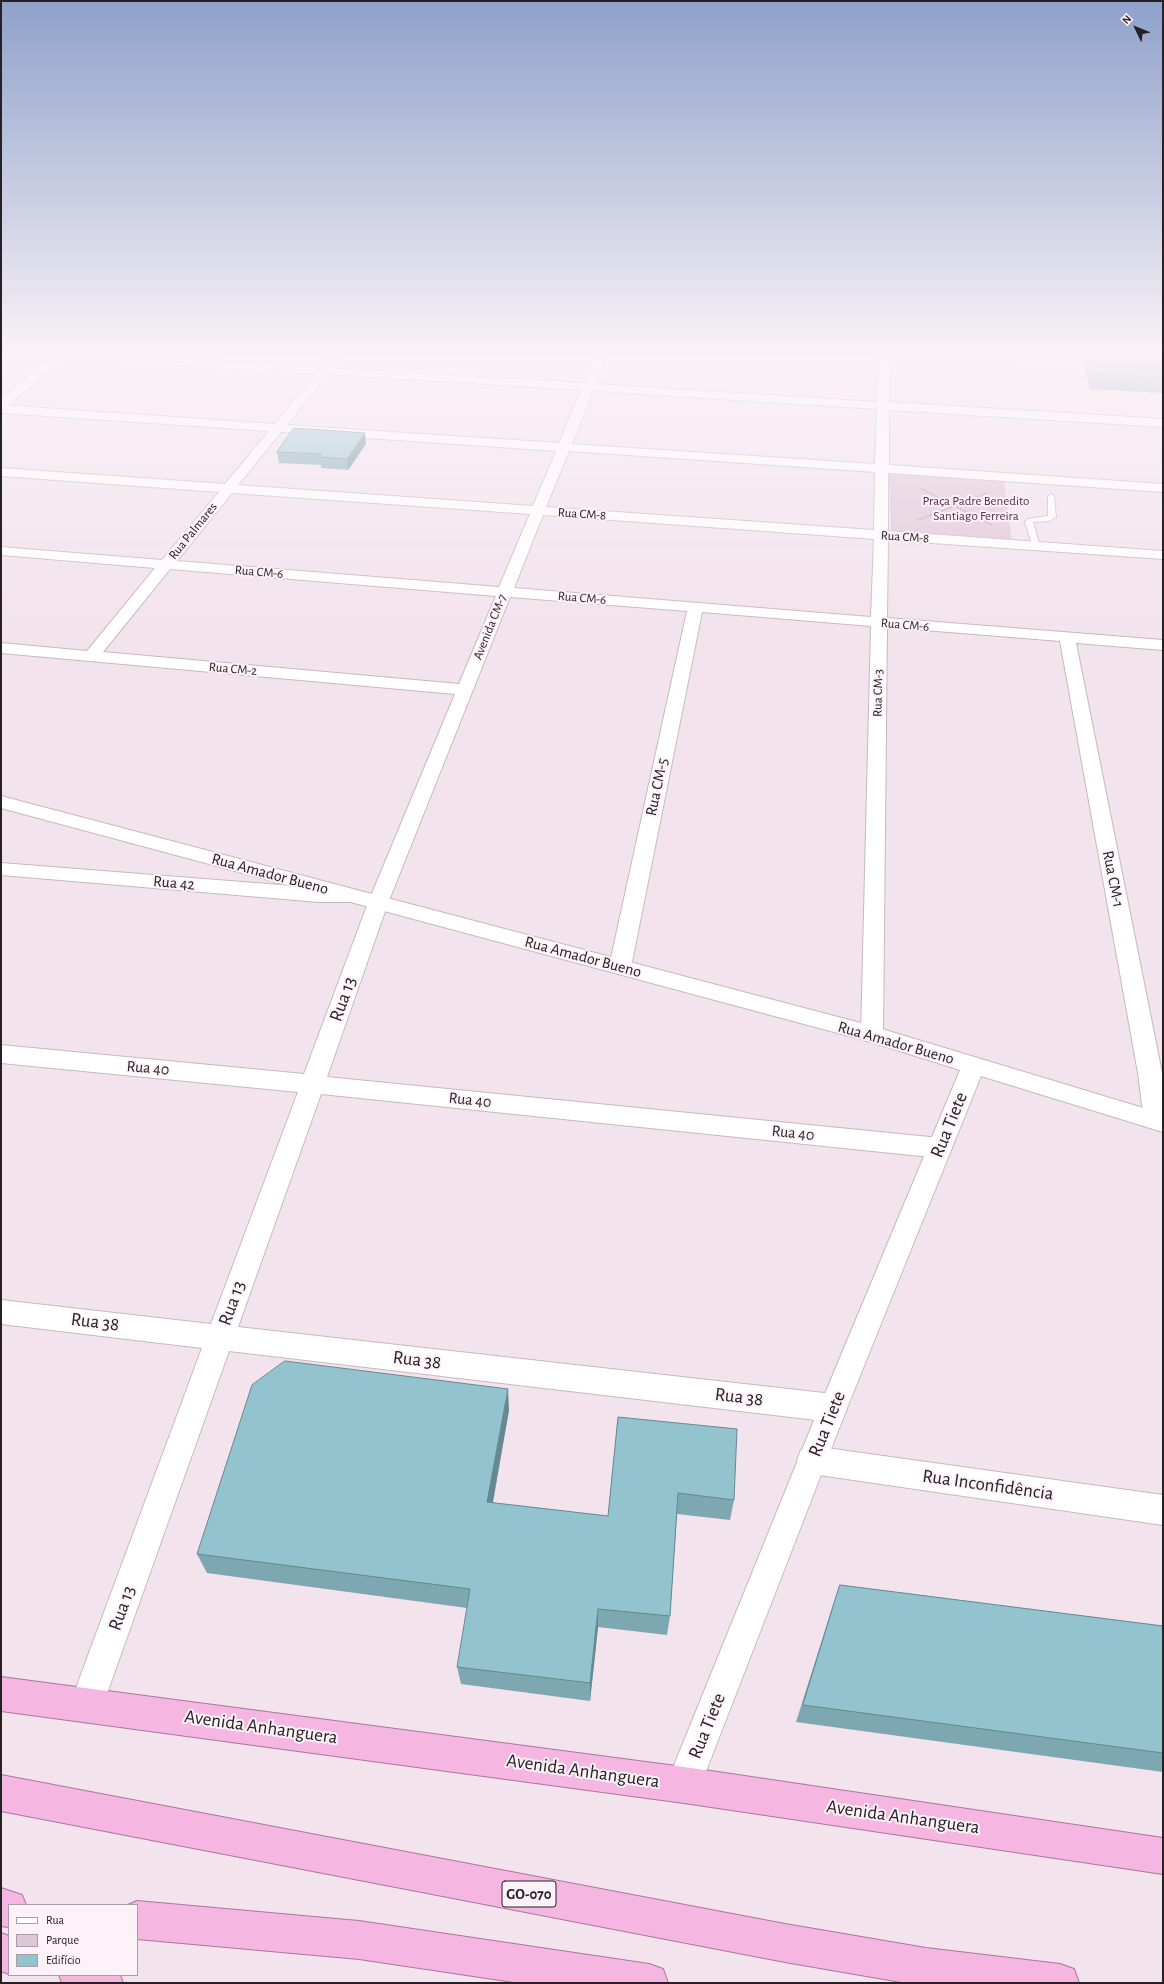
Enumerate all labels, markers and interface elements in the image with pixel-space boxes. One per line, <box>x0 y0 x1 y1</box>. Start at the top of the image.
north arrow <box>1116 8 1156 48</box>
text: N <box>1120 13 1133 26</box>
park label: Praça Padre Benedito Santiago Ferreira <box>923 493 1029 524</box>
street label: Rua Palmares <box>165 499 221 563</box>
street label: Rua CM-8 <box>557 505 607 523</box>
street label: Rua CM-8 <box>880 528 930 546</box>
street label: Rua CM-6 <box>234 562 284 582</box>
street label: Rua CM-6 <box>557 588 607 608</box>
street label: Avenida CM-7 <box>470 592 510 662</box>
street label: Rua CM-6 <box>880 615 930 635</box>
street label: Rua CM-2 <box>208 659 258 679</box>
street label: Rua CM-3 <box>870 669 886 717</box>
street label: Rua CM-5 <box>641 756 673 818</box>
street label: Rua Amador Bueno <box>210 849 330 899</box>
street label: Rua CM-1 <box>1098 849 1128 909</box>
street label: Rua 42 <box>152 872 196 894</box>
street label: Rua Amador Bueno <box>523 932 643 982</box>
street label: Rua 13 <box>324 973 362 1025</box>
street label: Rua Amador Bueno <box>836 1017 956 1069</box>
street label: Rua 40 <box>126 1057 170 1079</box>
street label: Rua 40 <box>448 1088 492 1112</box>
street label: Rua Tiete <box>926 1089 972 1161</box>
street label: Rua 40 <box>771 1121 815 1145</box>
street label: Rua 13 <box>213 1277 251 1329</box>
street label: Rua 38 <box>69 1308 121 1336</box>
street label: Rua 38 <box>391 1346 443 1374</box>
street label: Rua 38 <box>713 1383 765 1411</box>
street label: Rua Tiete <box>804 1388 850 1460</box>
street label: Rua Inconfidência <box>921 1465 1055 1505</box>
street label: Rua 13 <box>103 1582 141 1634</box>
street label: Rua Tiete <box>684 1690 730 1762</box>
street label: Avenida Anhanguera <box>183 1705 339 1749</box>
street label: Avenida Anhanguera <box>505 1749 661 1793</box>
street label: Avenida Anhanguera <box>825 1795 981 1839</box>
road number: GO-070 <box>502 1881 556 1907</box>
legend <box>8 1904 138 1976</box>
text: Rua <box>46 1914 64 1926</box>
text: Parque <box>46 1934 79 1946</box>
text: Edifício <box>46 1954 81 1966</box>

